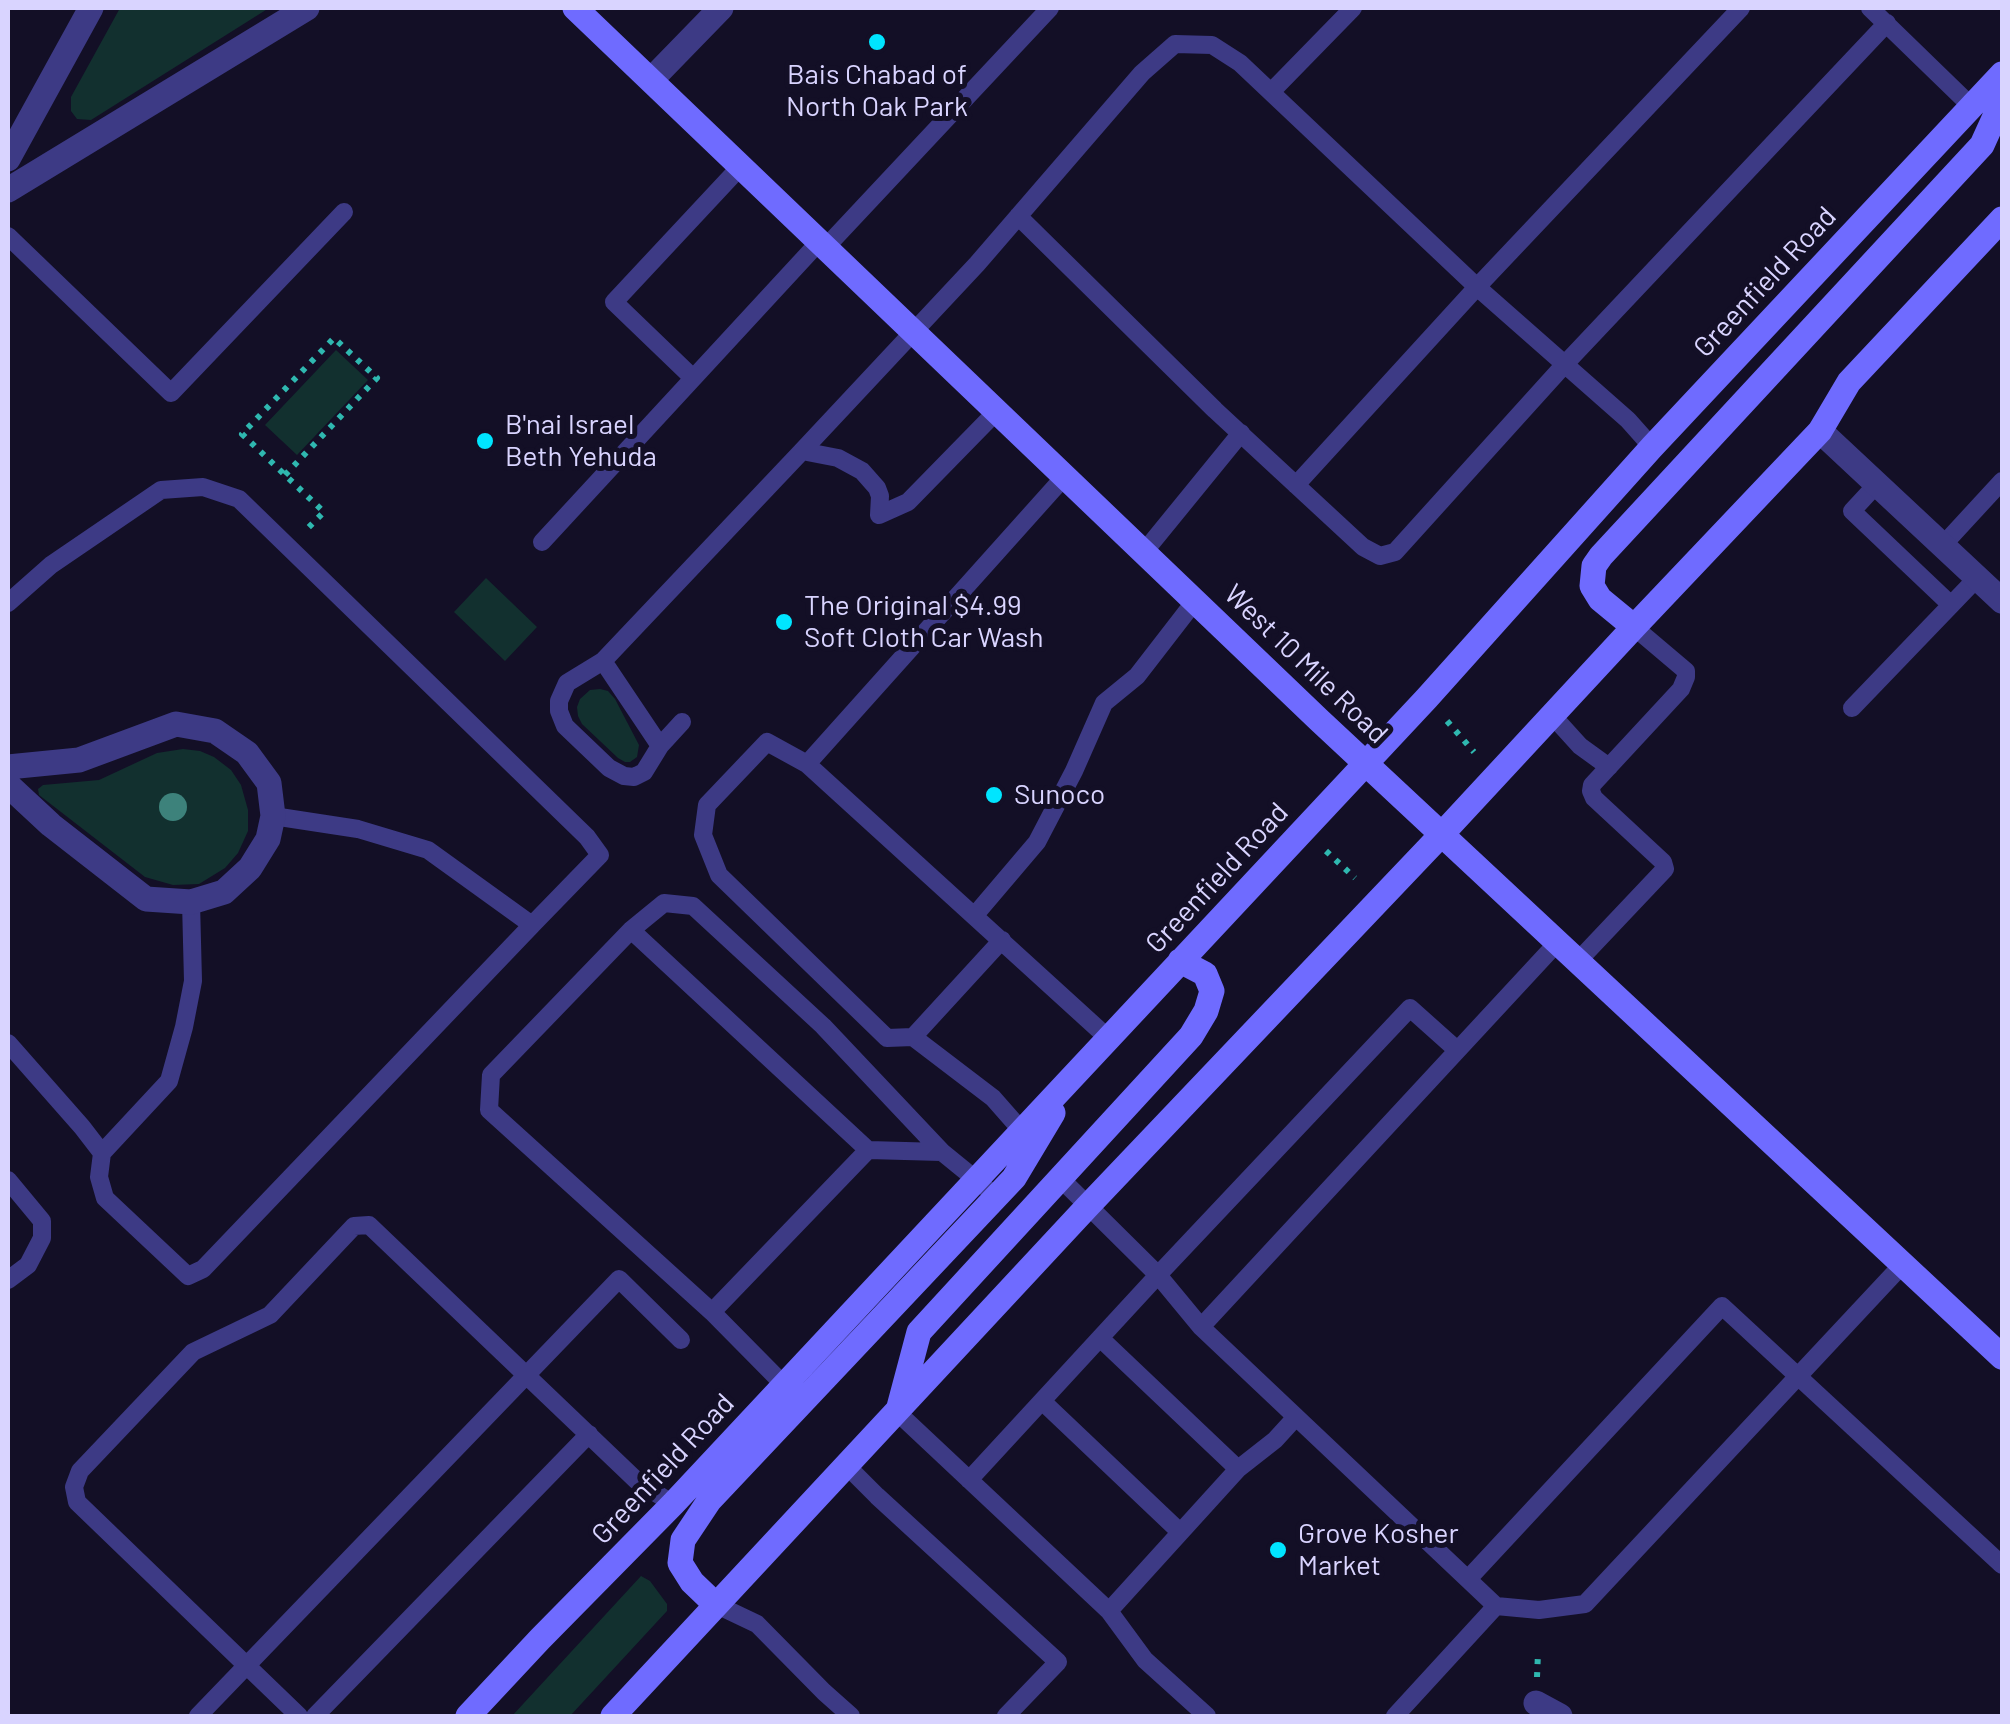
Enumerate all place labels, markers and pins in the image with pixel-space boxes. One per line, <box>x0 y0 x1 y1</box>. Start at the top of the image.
marker: Bais Chabad of North Oak Park <box>866 31 888 53</box>
place label: Bais Chabad of North Oak Park <box>786 58 968 124</box>
place label: B'nai Israel Beth Yehuda <box>505 408 657 474</box>
marker: B'nai Israel Beth Yehuda <box>474 430 496 452</box>
place label: The Original $4.99 Soft Cloth Car Wash <box>804 589 1044 655</box>
marker: The Original $4.99 Soft Cloth Car Wash <box>773 611 795 633</box>
place label: Sunoco <box>1014 778 1105 812</box>
marker: Sunoco <box>983 784 1005 806</box>
place label: Grove Kosher Market <box>1298 1517 1459 1583</box>
marker: Grove Kosher Market <box>1267 1539 1289 1561</box>

